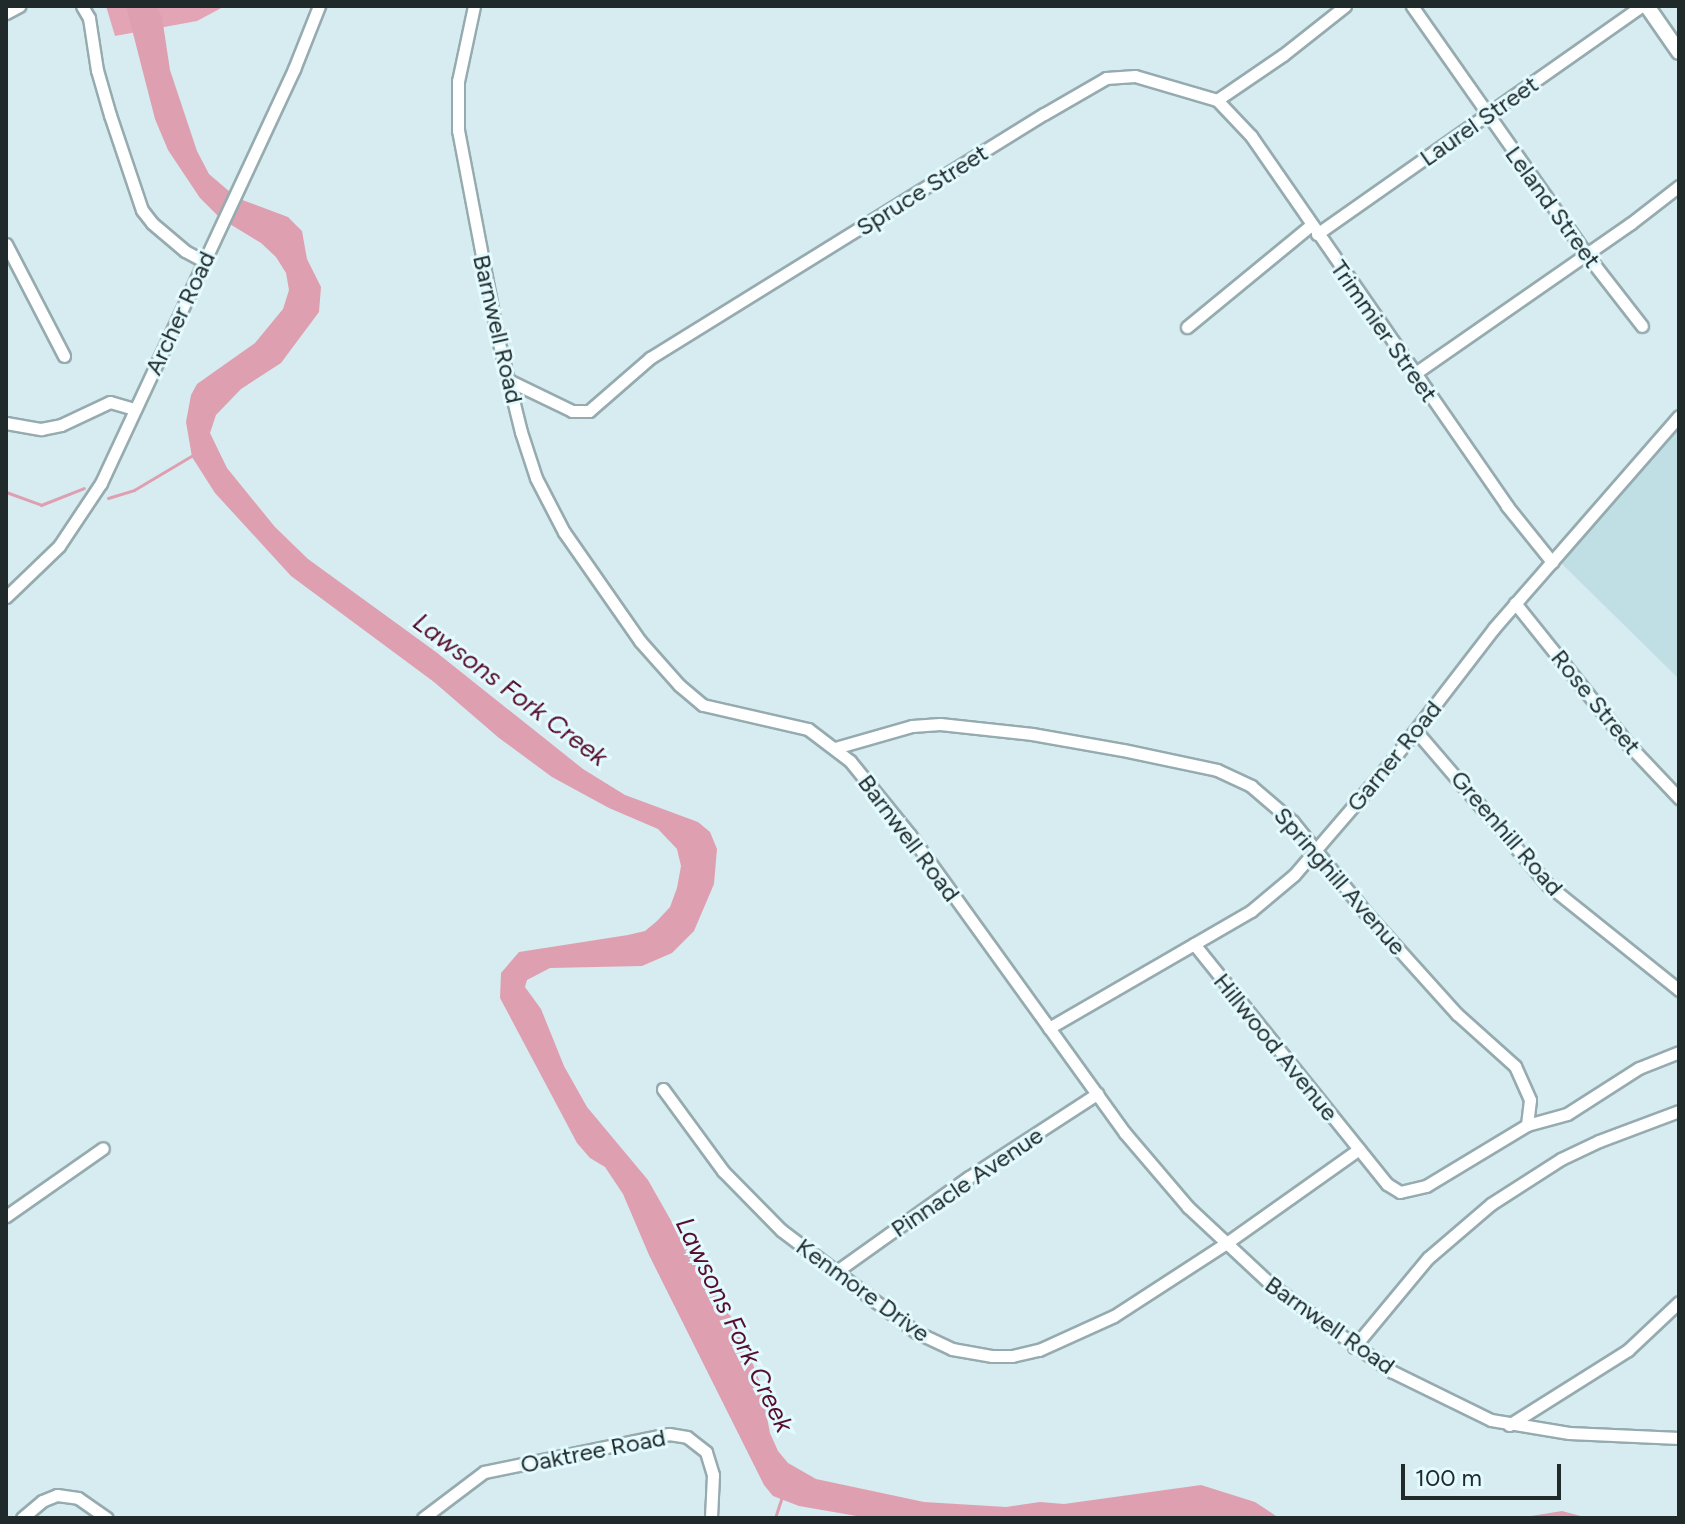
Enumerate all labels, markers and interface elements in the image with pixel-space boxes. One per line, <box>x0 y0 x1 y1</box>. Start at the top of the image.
street label: Laurel Street <box>1414 70 1544 172</box>
street label: Spruce Street <box>851 138 993 242</box>
street label: Leland Street <box>1499 140 1607 274</box>
street label: Archer Road <box>139 247 221 379</box>
street label: Barnwell Road <box>467 252 529 406</box>
street label: Trimmier Street <box>1324 255 1444 407</box>
water label: Lawsons Fork Creek <box>407 607 613 773</box>
street label: Rose Street <box>1545 644 1647 760</box>
street label: Garner Road <box>1341 695 1447 817</box>
street label: Greenhill Road <box>1445 764 1569 902</box>
street label: Barnwell Road <box>852 769 966 907</box>
street label: Springhill Avenue <box>1268 801 1412 961</box>
street label: Hillwood Avenue <box>1208 967 1344 1127</box>
street label: Pinnacle Avenue <box>886 1121 1048 1243</box>
water label: Lawsons Fork Creek <box>668 1212 800 1438</box>
street label: Kenmore Drive <box>791 1232 935 1348</box>
street label: Barnwell Road <box>1260 1270 1400 1380</box>
street label: Oaktree Road <box>518 1423 668 1479</box>
scale bar <box>1405 1448 1565 1498</box>
text: 100 m <box>1415 1463 1482 1492</box>

